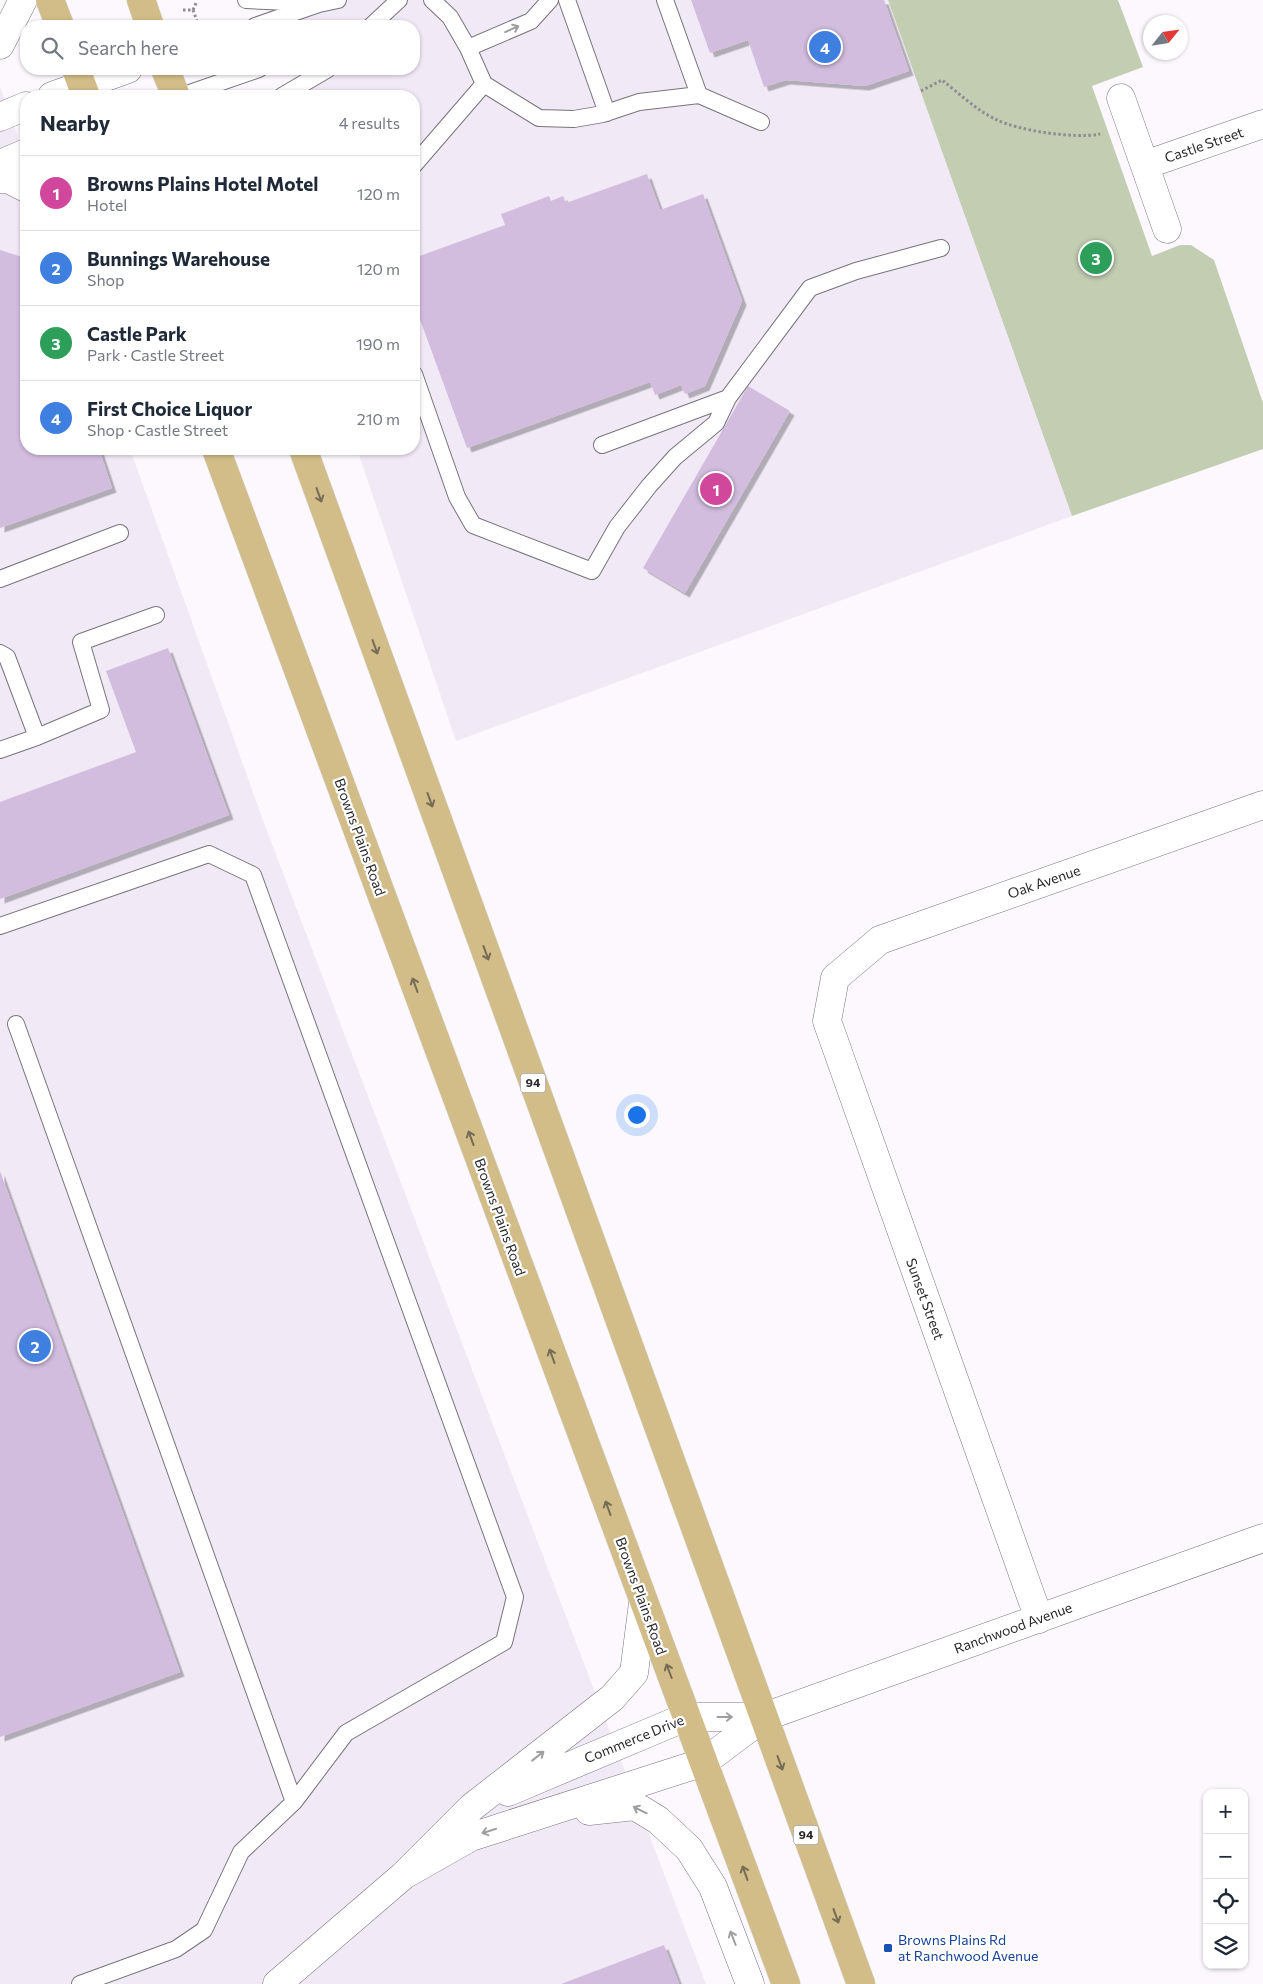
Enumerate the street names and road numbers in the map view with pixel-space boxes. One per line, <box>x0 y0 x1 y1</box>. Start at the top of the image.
street label: Castle Street <box>1162 123 1246 166</box>
street label: Browns Plains Road <box>331 776 390 898</box>
street label: Oak Avenue <box>1005 861 1082 902</box>
road number: 94 <box>520 1074 546 1092</box>
street label: Browns Plains Road <box>471 1156 530 1278</box>
street label: Sunset Street <box>903 1256 948 1342</box>
street label: Browns Plains Road <box>612 1535 671 1657</box>
street label: Ranchwood Avenue <box>951 1598 1074 1657</box>
street label: Commerce Drive <box>582 1711 686 1766</box>
road number: 94 <box>794 1826 818 1844</box>

